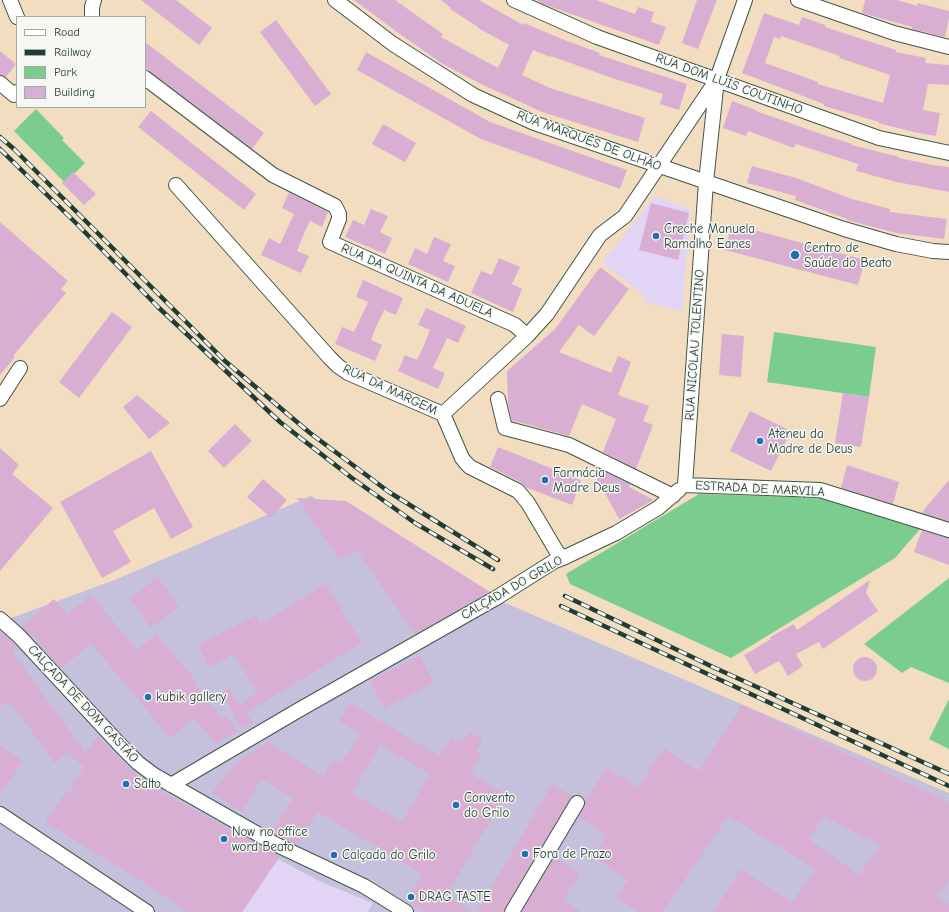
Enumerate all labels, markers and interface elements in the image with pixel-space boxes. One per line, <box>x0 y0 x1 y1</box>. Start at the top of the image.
legend <box>16 16 146 108</box>
text: Road <box>54 25 80 39</box>
text: Railway <box>54 45 91 59</box>
street label: RUA DOM LUÍS COUTINHO <box>653 50 805 118</box>
text: Park <box>54 65 77 79</box>
text: Building <box>54 85 95 99</box>
street label: RUA MARQUÊS DE OLHÃO <box>515 108 663 174</box>
place label: Creche Manuela Ramalho Eanes <box>664 221 755 252</box>
marker: Creche Manuela Ramalho Eanes <box>651 231 661 241</box>
street label: RUA DA QUINTA DA ADUELA <box>339 240 495 322</box>
place label: Centro de Saúde do Beato <box>804 240 892 271</box>
marker: Centro de Saúde do Beato <box>789 249 801 261</box>
street label: RUA NICOLAU TOLENTINO <box>682 269 708 421</box>
street label: RUA DA MARGEM <box>340 361 440 419</box>
place label: Ateneu da Madre de Deus <box>768 426 853 457</box>
marker: Ateneu da Madre de Deus <box>755 436 765 446</box>
place label: Farmácia Madre Deus <box>553 465 620 496</box>
marker: Farmácia Madre Deus <box>540 475 550 485</box>
street label: ESTRADA DE MARVILA <box>695 478 825 500</box>
street label: CALÇADA DO GRILO <box>458 553 566 623</box>
street label: CALÇADA DE DOM GASTÃO <box>24 642 142 766</box>
place label: kubik gallery <box>156 689 226 705</box>
marker: kubik gallery <box>143 692 153 702</box>
place label: Salto <box>134 776 161 792</box>
marker: Salto <box>121 779 131 789</box>
place label: Convento do Grilo <box>464 790 515 821</box>
marker: Convento do Grilo <box>451 800 461 810</box>
place label: Now no office word Beato <box>232 824 308 855</box>
marker: Now no office word Beato <box>219 834 229 844</box>
place label: Fora de Prazo <box>533 846 611 862</box>
place label: Calçada do Grilo <box>342 847 436 863</box>
marker: Fora de Prazo <box>520 849 530 859</box>
marker: Calçada do Grilo <box>329 850 339 860</box>
place label: DRAG TASTE <box>419 889 491 905</box>
marker: DRAG TASTE <box>406 892 416 902</box>

